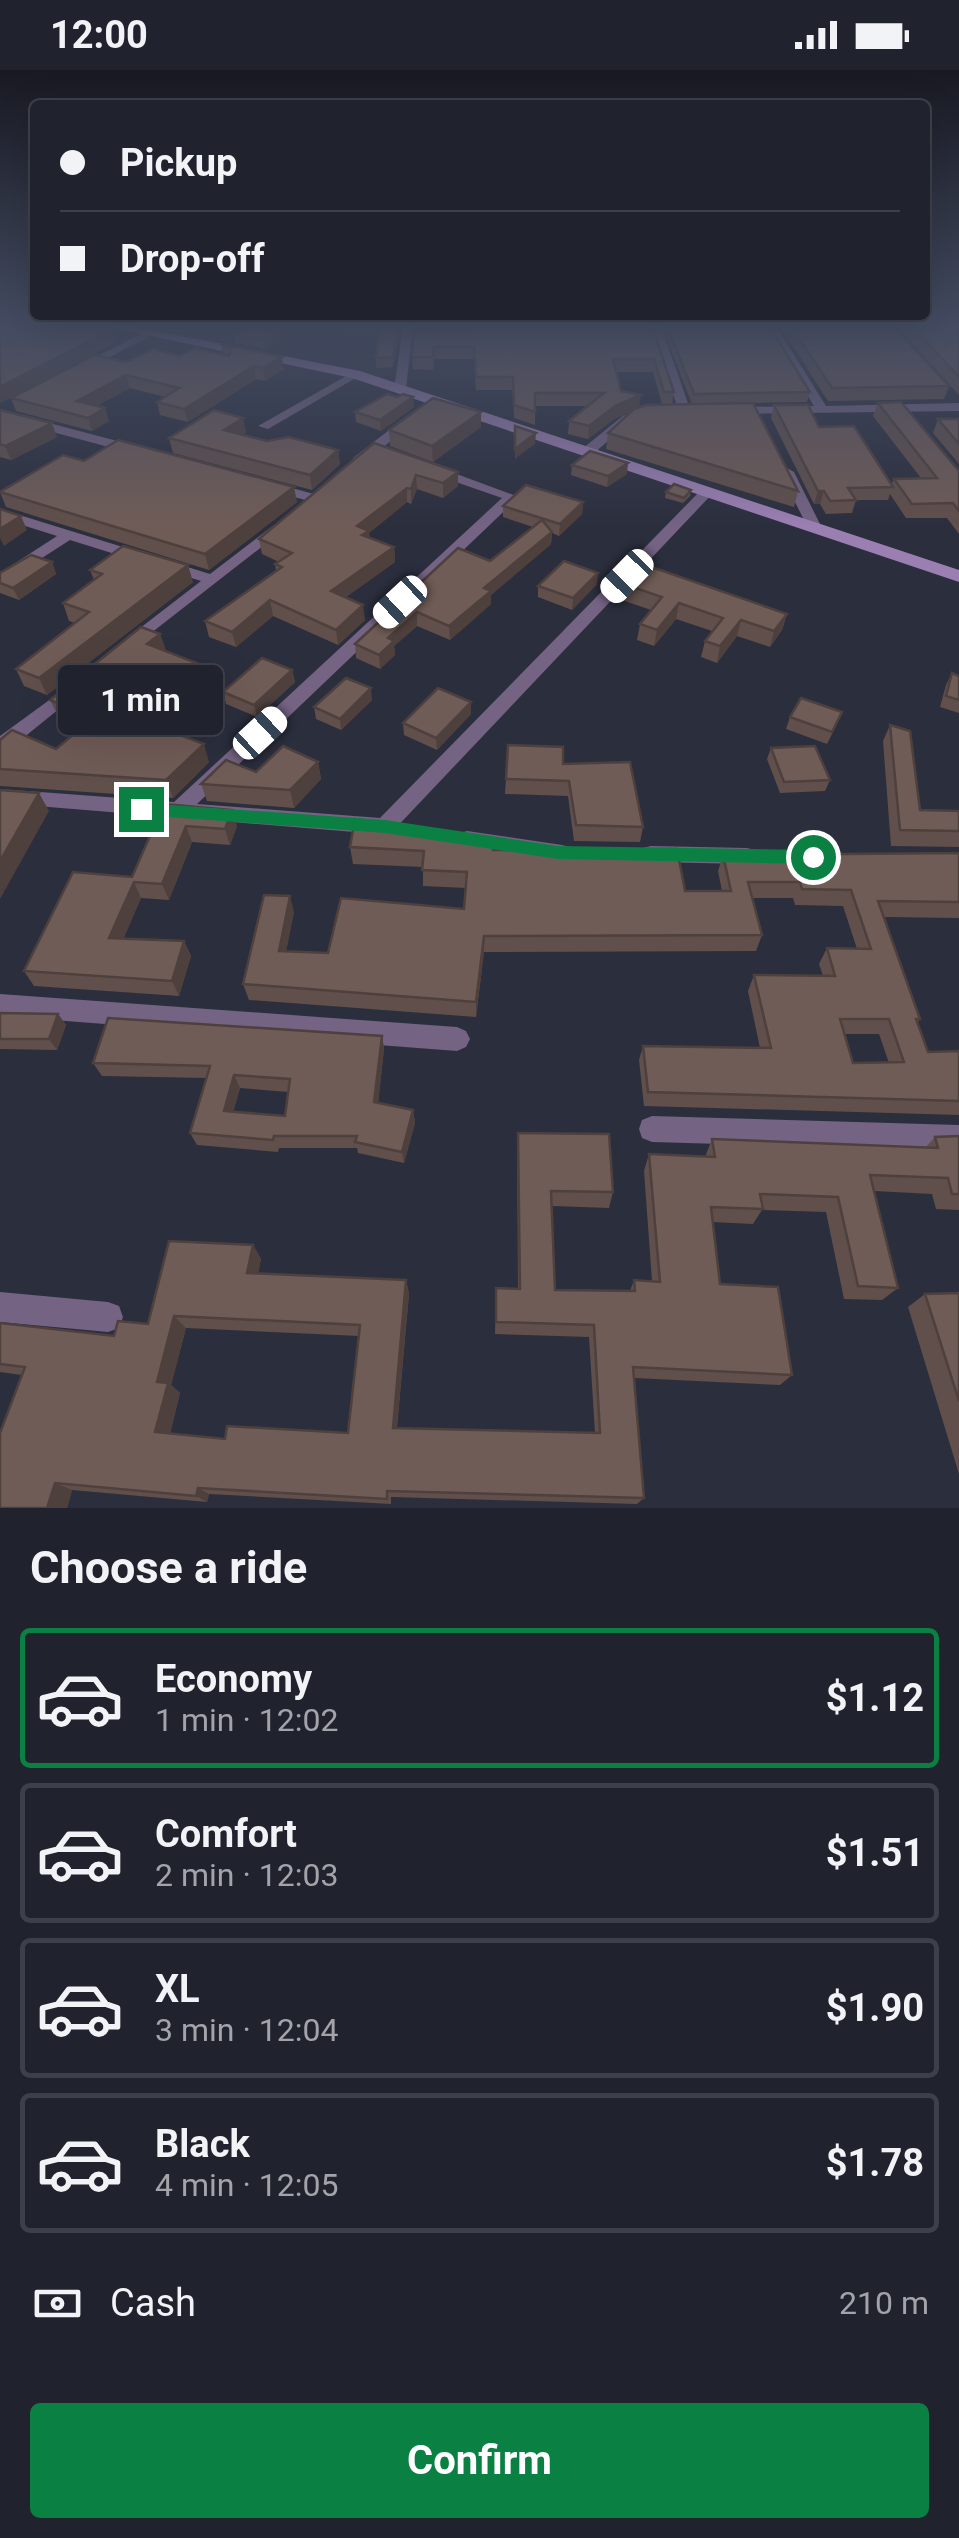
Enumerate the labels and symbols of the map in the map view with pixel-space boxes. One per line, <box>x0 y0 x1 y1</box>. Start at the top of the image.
car <box>595 544 659 608</box>
car <box>368 571 432 633</box>
callout: 1 min <box>58 664 224 734</box>
car <box>228 702 292 764</box>
route end <box>119 787 164 832</box>
route start <box>791 835 836 880</box>

